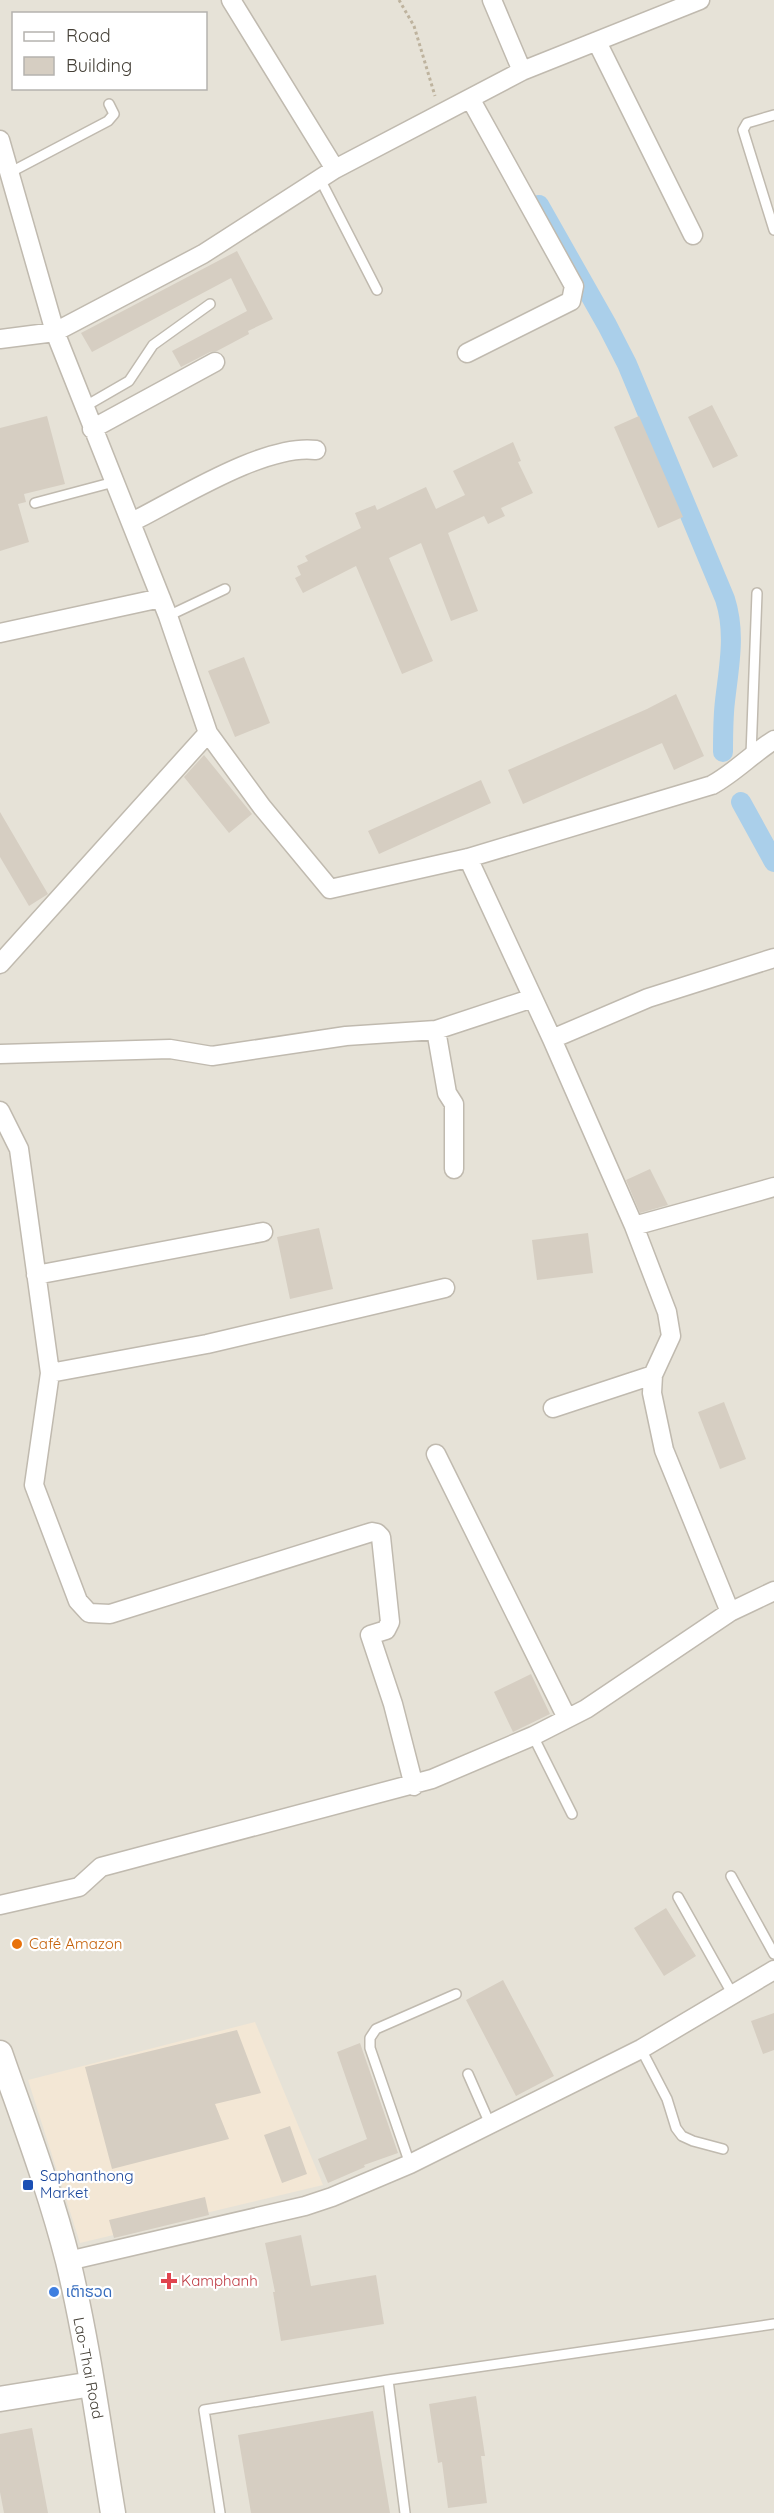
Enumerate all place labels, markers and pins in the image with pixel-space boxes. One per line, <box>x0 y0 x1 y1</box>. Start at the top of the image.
place label: Café Amazon <box>29 1934 123 1953</box>
marker: Café Amazon <box>10 1937 24 1951</box>
place label: Saphanthong Market <box>40 2166 134 2202</box>
marker: Saphanthong Market <box>21 2178 35 2192</box>
place label: Kamphanh <box>181 2271 258 2290</box>
marker: Kamphanh <box>162 2274 176 2288</box>
place label: ເຕົາຮວດ <box>66 2282 112 2301</box>
marker: ເຕົາຮວດ <box>47 2285 61 2299</box>

